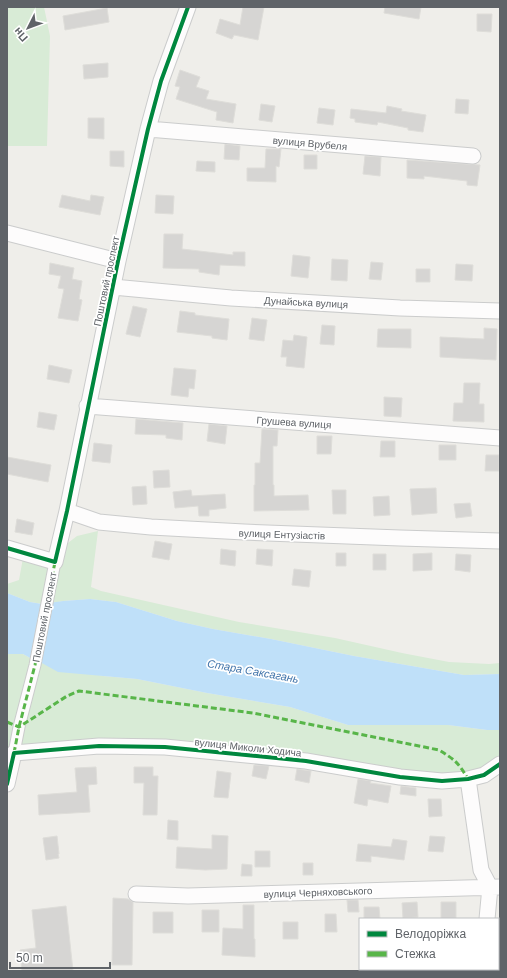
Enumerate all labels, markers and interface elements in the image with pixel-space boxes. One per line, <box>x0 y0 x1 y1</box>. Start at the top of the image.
north arrow <box>8 8 48 48</box>
text: Пн <box>11 25 30 44</box>
street label: вулиця Врубеля <box>272 135 348 152</box>
street label: Поштовий проспект <box>92 235 121 327</box>
street label: Дунайська вулиця <box>264 295 348 310</box>
street label: Грушева вулиця <box>256 414 332 431</box>
street label: вулиця Ентузіастів <box>239 527 325 542</box>
street label: Поштовий проспект <box>30 571 59 663</box>
water label: Стара Саксагань <box>206 657 300 685</box>
street label: вулиця Миколи Ходича <box>194 736 302 759</box>
street label: вулиця Черняховського <box>263 885 373 900</box>
legend <box>359 918 499 970</box>
text: Велодоріжка <box>395 927 466 941</box>
scale bar <box>10 944 110 970</box>
text: Стежка <box>395 947 436 961</box>
text: 50 m <box>16 951 43 965</box>

